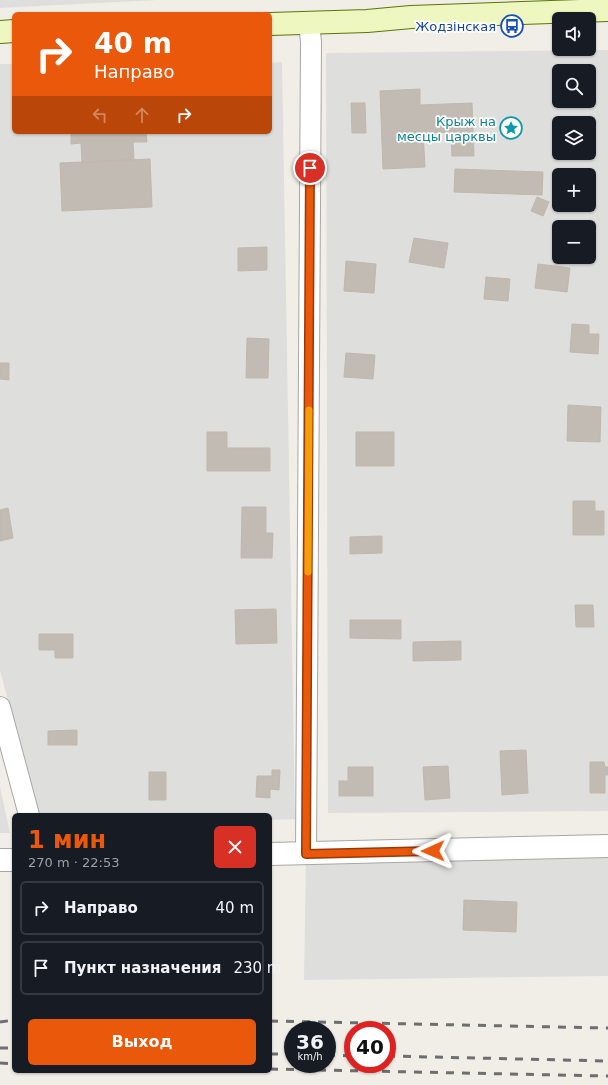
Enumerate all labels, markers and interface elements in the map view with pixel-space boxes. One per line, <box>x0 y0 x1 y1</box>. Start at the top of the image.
map controls <box>552 12 596 264</box>
button: sound <box>552 12 596 56</box>
bus stop icon: Жодзінская <box>499 13 525 39</box>
place label: Жодзінская <box>415 19 496 34</box>
text: 40 m <box>94 27 172 60</box>
icon: right <box>28 28 80 80</box>
text: Направо <box>94 61 174 82</box>
button: search <box>552 64 596 108</box>
icon: left <box>89 104 111 126</box>
icon: ahead <box>131 104 153 126</box>
icon: right <box>173 104 195 126</box>
place label: Крыж на месцы царквы <box>397 114 496 144</box>
place icon: Крыж на месцы царквы <box>498 115 524 141</box>
button: layers <box>552 116 596 160</box>
pin <box>293 151 327 185</box>
icon: arrive <box>299 157 321 179</box>
button: + <box>552 168 596 212</box>
button: − <box>552 220 596 264</box>
text: 1 мин <box>28 826 106 854</box>
button: close <box>214 826 256 868</box>
position arrow <box>412 830 454 872</box>
text: 270 m · 22:53 <box>28 855 119 870</box>
icon: right <box>30 897 52 919</box>
text: Направо <box>64 899 138 917</box>
text: 40 m <box>216 899 254 917</box>
icon: arrive <box>30 957 52 979</box>
text: Пункт назначения <box>64 959 221 977</box>
text: 230 m <box>233 959 281 977</box>
button: Выход <box>28 1019 256 1065</box>
speed limit sign: 40 <box>344 1021 396 1073</box>
text: 36 <box>296 1030 324 1054</box>
text: km/h <box>297 1051 323 1062</box>

